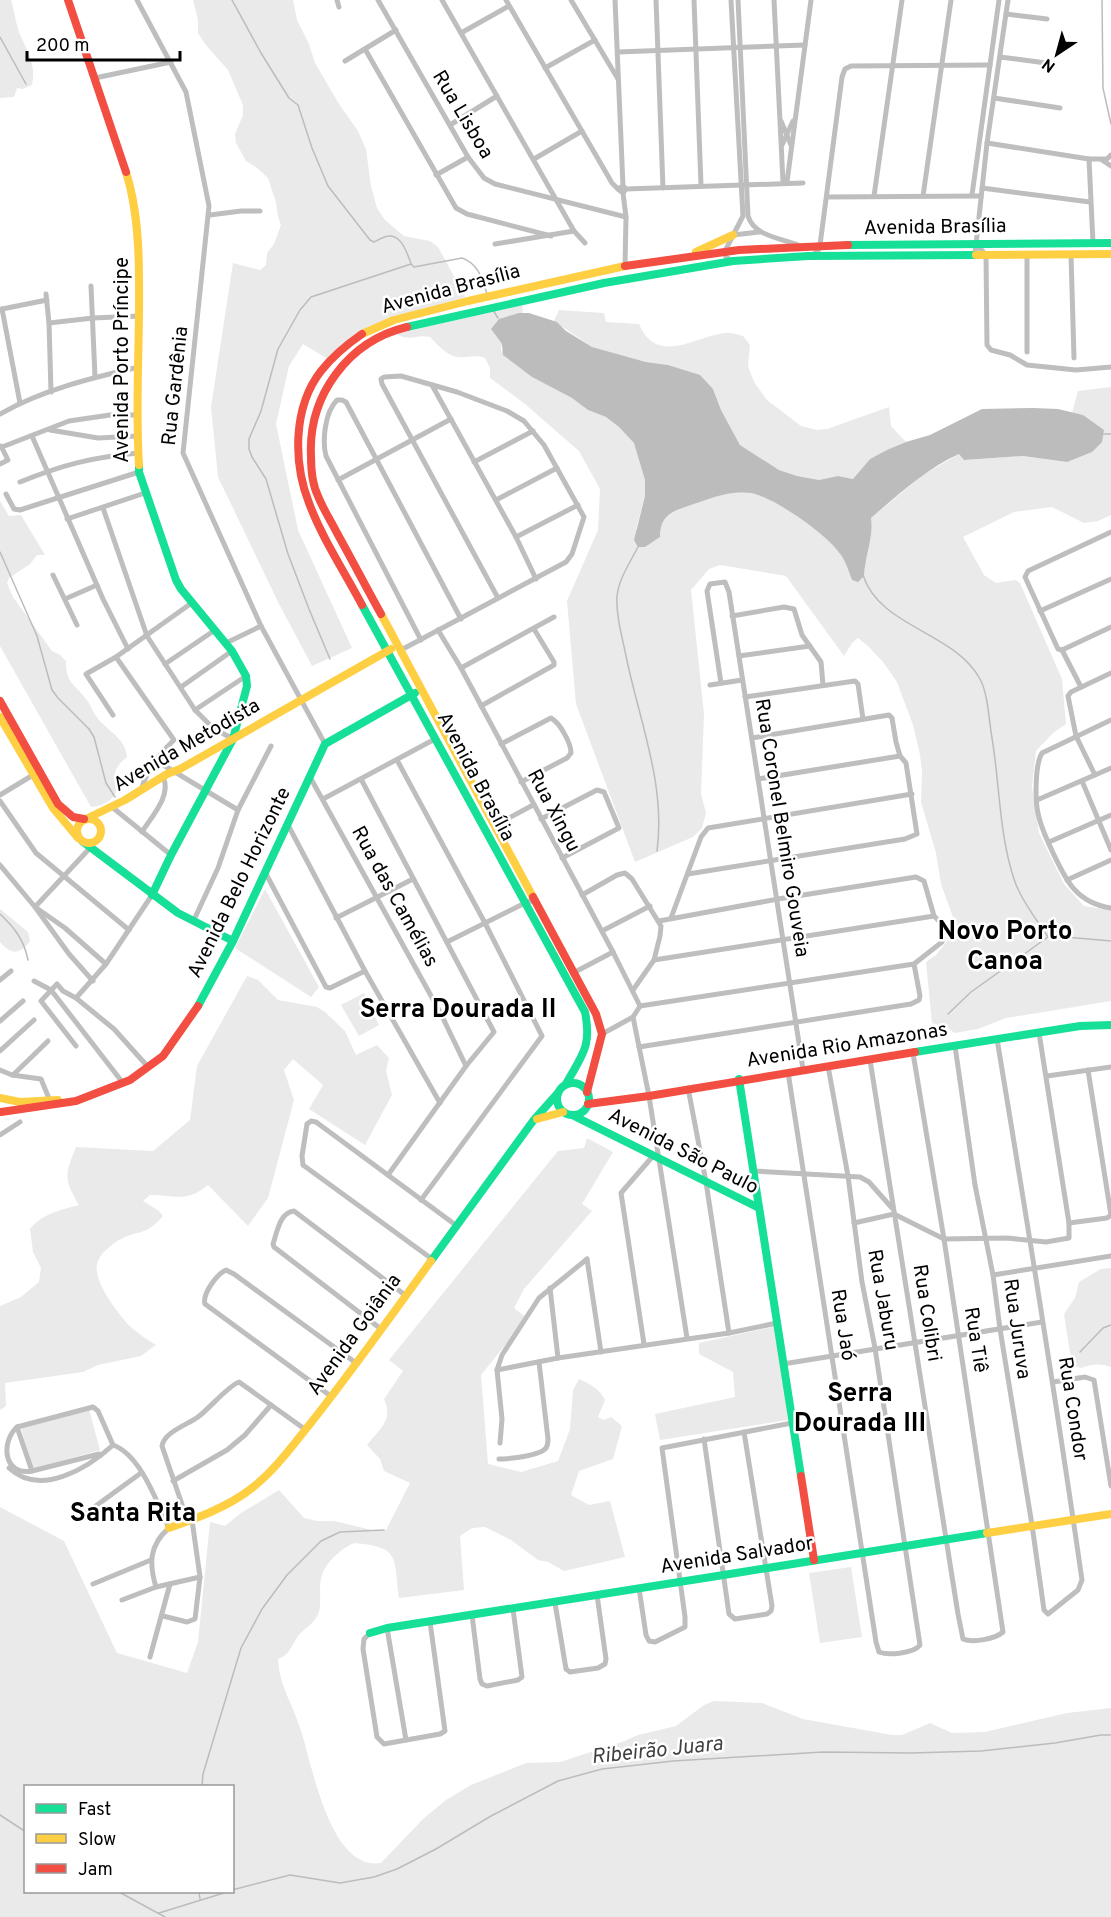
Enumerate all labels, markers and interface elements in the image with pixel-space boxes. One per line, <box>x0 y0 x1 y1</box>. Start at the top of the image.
scale bar <box>27 24 180 62</box>
north arrow <box>1027 24 1087 84</box>
text: 200 m <box>36 35 89 58</box>
text: N <box>1039 53 1060 76</box>
street label: Rua Lisboa <box>425 66 499 164</box>
street label: Avenida Brasília <box>863 214 1007 242</box>
street label: Avenida Porto Príncipe <box>110 257 136 463</box>
street label: Avenida Brasília <box>379 259 523 321</box>
street label: Rua Gardênia <box>157 325 195 447</box>
street label: Avenida Metodista <box>109 693 265 799</box>
street label: Rua Coronel Belmiro Gouveia <box>748 697 814 959</box>
street label: Avenida Brasília <box>430 708 520 846</box>
street label: Rua Xingu <box>520 765 586 857</box>
street label: Avenida Belo Horizonte <box>182 783 298 983</box>
street label: Rua das Camélias <box>344 822 444 972</box>
district label: Novo Porto Canoa <box>938 916 1072 979</box>
district label: Serra Dourada II <box>360 994 556 1027</box>
street label: Avenida Rio Amazonas <box>745 1017 949 1075</box>
street label: Avenida São Paulo <box>603 1103 763 1201</box>
street label: Rua Jaburu <box>860 1247 904 1353</box>
street label: Rua Colibri <box>905 1263 947 1363</box>
street label: Avenida Goiânia <box>302 1269 408 1401</box>
street label: Rua Juruva <box>996 1277 1036 1381</box>
street label: Rua Jaó <box>823 1287 861 1363</box>
street label: Rua Tiê <box>957 1305 993 1375</box>
street label: Rua Condor <box>1051 1355 1093 1463</box>
district label: Serra Dourada III <box>794 1378 926 1441</box>
district label: Santa Rita <box>70 1498 196 1531</box>
street label: Avenida Salvador <box>658 1531 816 1581</box>
water label: Ribeirão Juara <box>590 1731 724 1771</box>
legend <box>24 1785 234 1893</box>
text: Fast <box>78 1799 111 1822</box>
text: Slow <box>78 1829 116 1852</box>
text: Jam <box>78 1859 113 1882</box>

